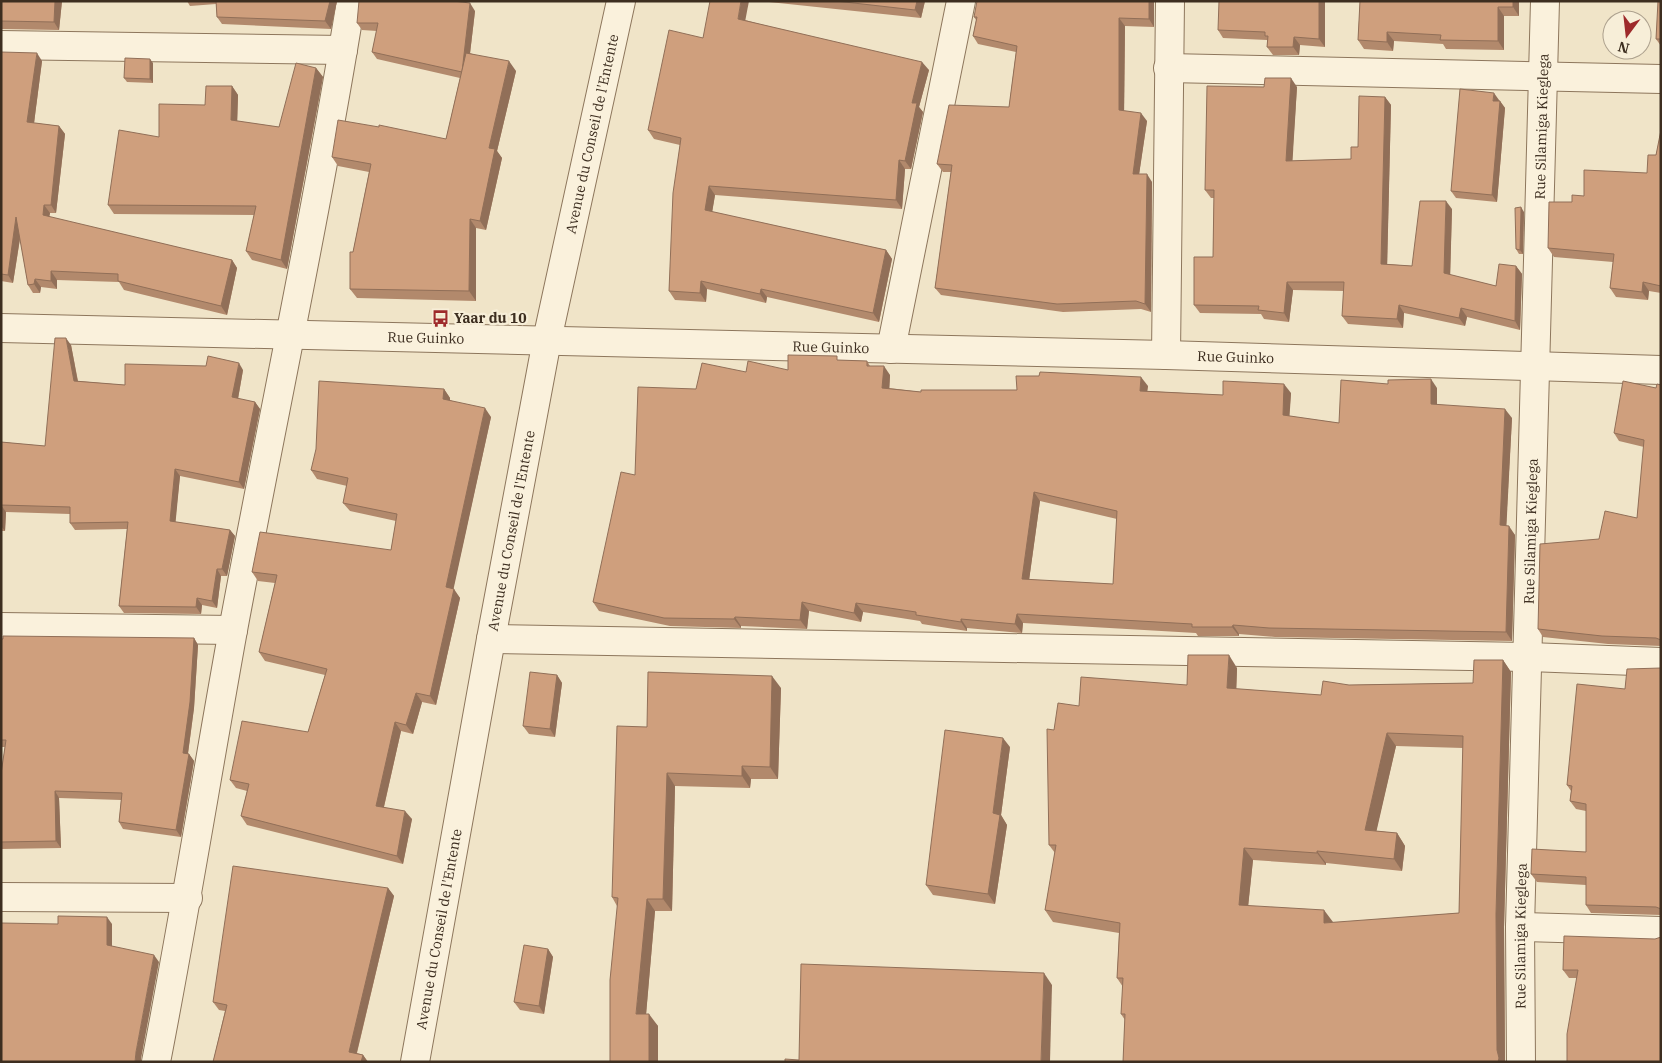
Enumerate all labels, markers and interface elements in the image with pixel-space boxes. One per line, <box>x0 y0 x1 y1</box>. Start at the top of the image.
north arrow <box>1602 10 1652 60</box>
street label: Avenue du Conseil de l'Entente <box>561 32 623 235</box>
text: N <box>1616 37 1631 58</box>
street label: Rue Silamiga Kieglega <box>1531 53 1553 199</box>
bus stop icon: Yaar du 10 <box>430 308 450 328</box>
place label: Yaar du 10 <box>454 309 527 327</box>
street label: Rue Guinko <box>387 328 465 348</box>
street label: Rue Guinko <box>792 337 869 357</box>
street label: Rue Guinko <box>1197 347 1274 367</box>
street label: Avenue du Conseil de l'Entente <box>484 429 539 632</box>
street label: Rue Silamiga Kieglega <box>1520 458 1542 604</box>
street label: Avenue du Conseil de l'Entente <box>412 827 466 1031</box>
street label: Rue Silamiga Kieglega <box>1511 862 1531 1009</box>

